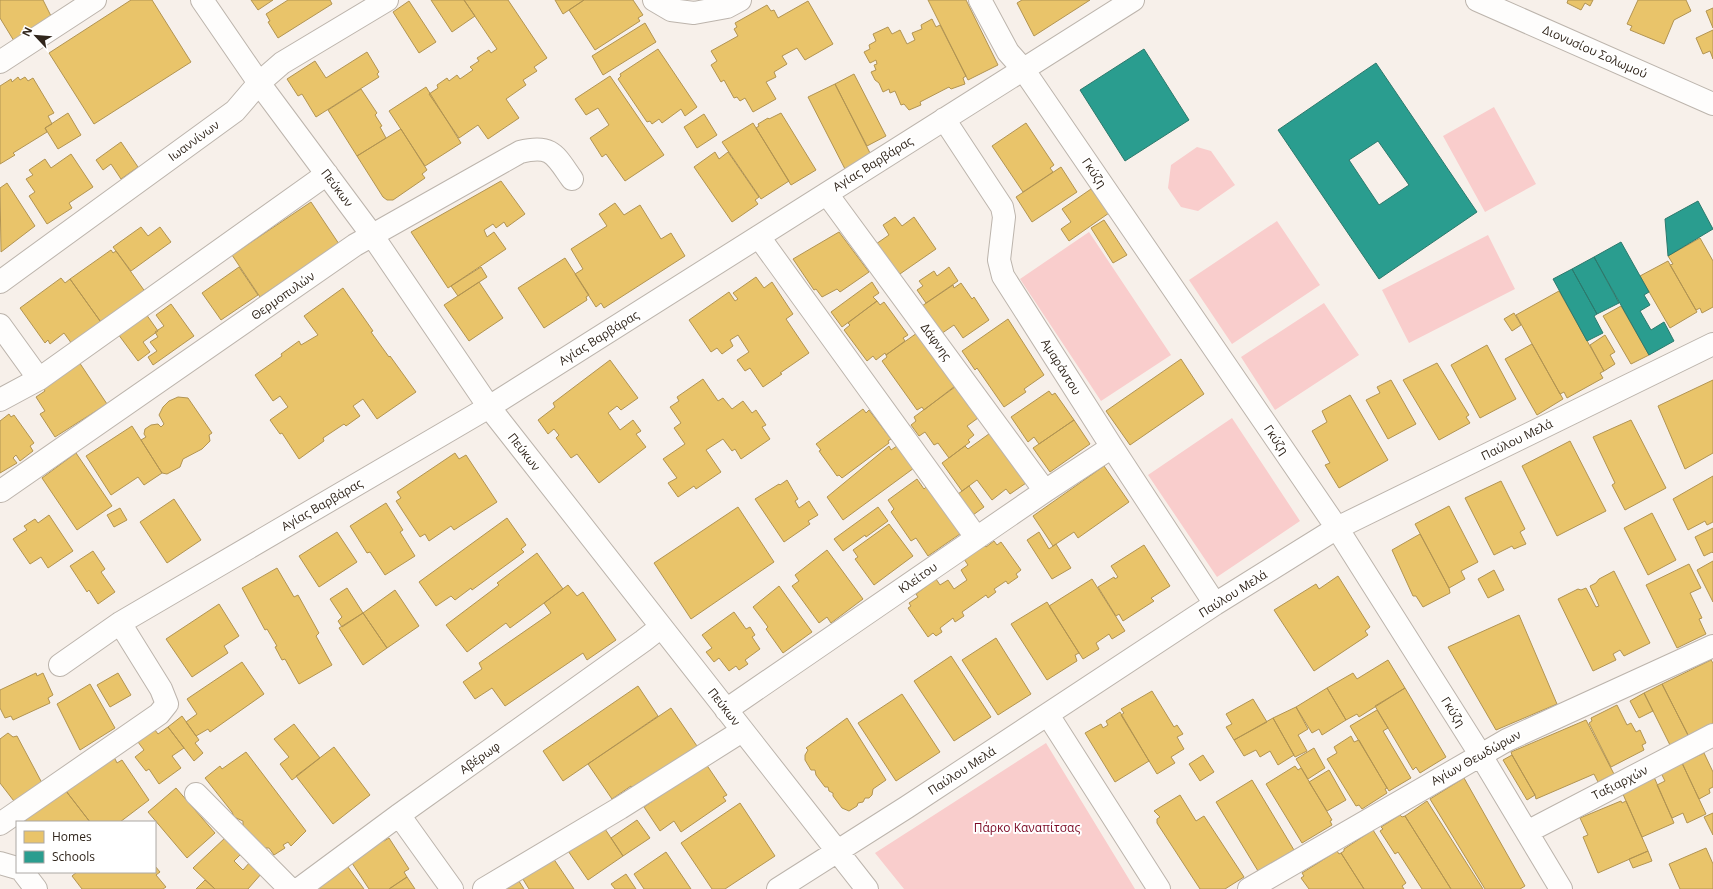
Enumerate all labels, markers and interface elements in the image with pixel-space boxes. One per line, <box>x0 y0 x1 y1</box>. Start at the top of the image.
north arrow <box>16 16 56 56</box>
street label: Διονυσίου Σολωμού <box>1540 21 1650 82</box>
text: N <box>18 24 35 39</box>
street label: Ιωαννίνων <box>165 116 223 165</box>
street label: Αγίας Βαρβάρας <box>829 132 916 195</box>
street label: Γκύζη <box>1078 154 1111 191</box>
street label: Πεύκων <box>317 165 357 210</box>
street label: Θερμοπυλών <box>247 267 318 324</box>
street label: Αγίας Βαρβάρας <box>555 306 642 369</box>
street label: Δάφνης <box>917 320 956 364</box>
street label: Αμαράντου <box>1037 335 1085 398</box>
street label: Παύλου Μελά <box>1478 415 1556 464</box>
street label: Γκύζη <box>1260 421 1293 458</box>
street label: Πεύκων <box>504 429 545 474</box>
street label: Αγίας Βαρβάρας <box>278 474 366 535</box>
street label: Κλείτου <box>895 558 941 597</box>
street label: Παύλου Μελά <box>1195 565 1271 621</box>
street label: Πεύκων <box>704 684 745 729</box>
street label: Γκύζη <box>1437 693 1469 730</box>
street label: Αγίων Θεωδώρων <box>1428 726 1524 789</box>
street label: Αβέρωφ <box>456 737 503 778</box>
street label: Παύλου Μελά <box>924 742 1000 799</box>
street label: Ταξιαρχών <box>1589 761 1651 804</box>
park label: Πάρκο Καναπίτσας <box>974 819 1080 836</box>
legend <box>16 821 156 873</box>
text: Homes <box>52 828 92 845</box>
text: Schools <box>52 848 95 865</box>

